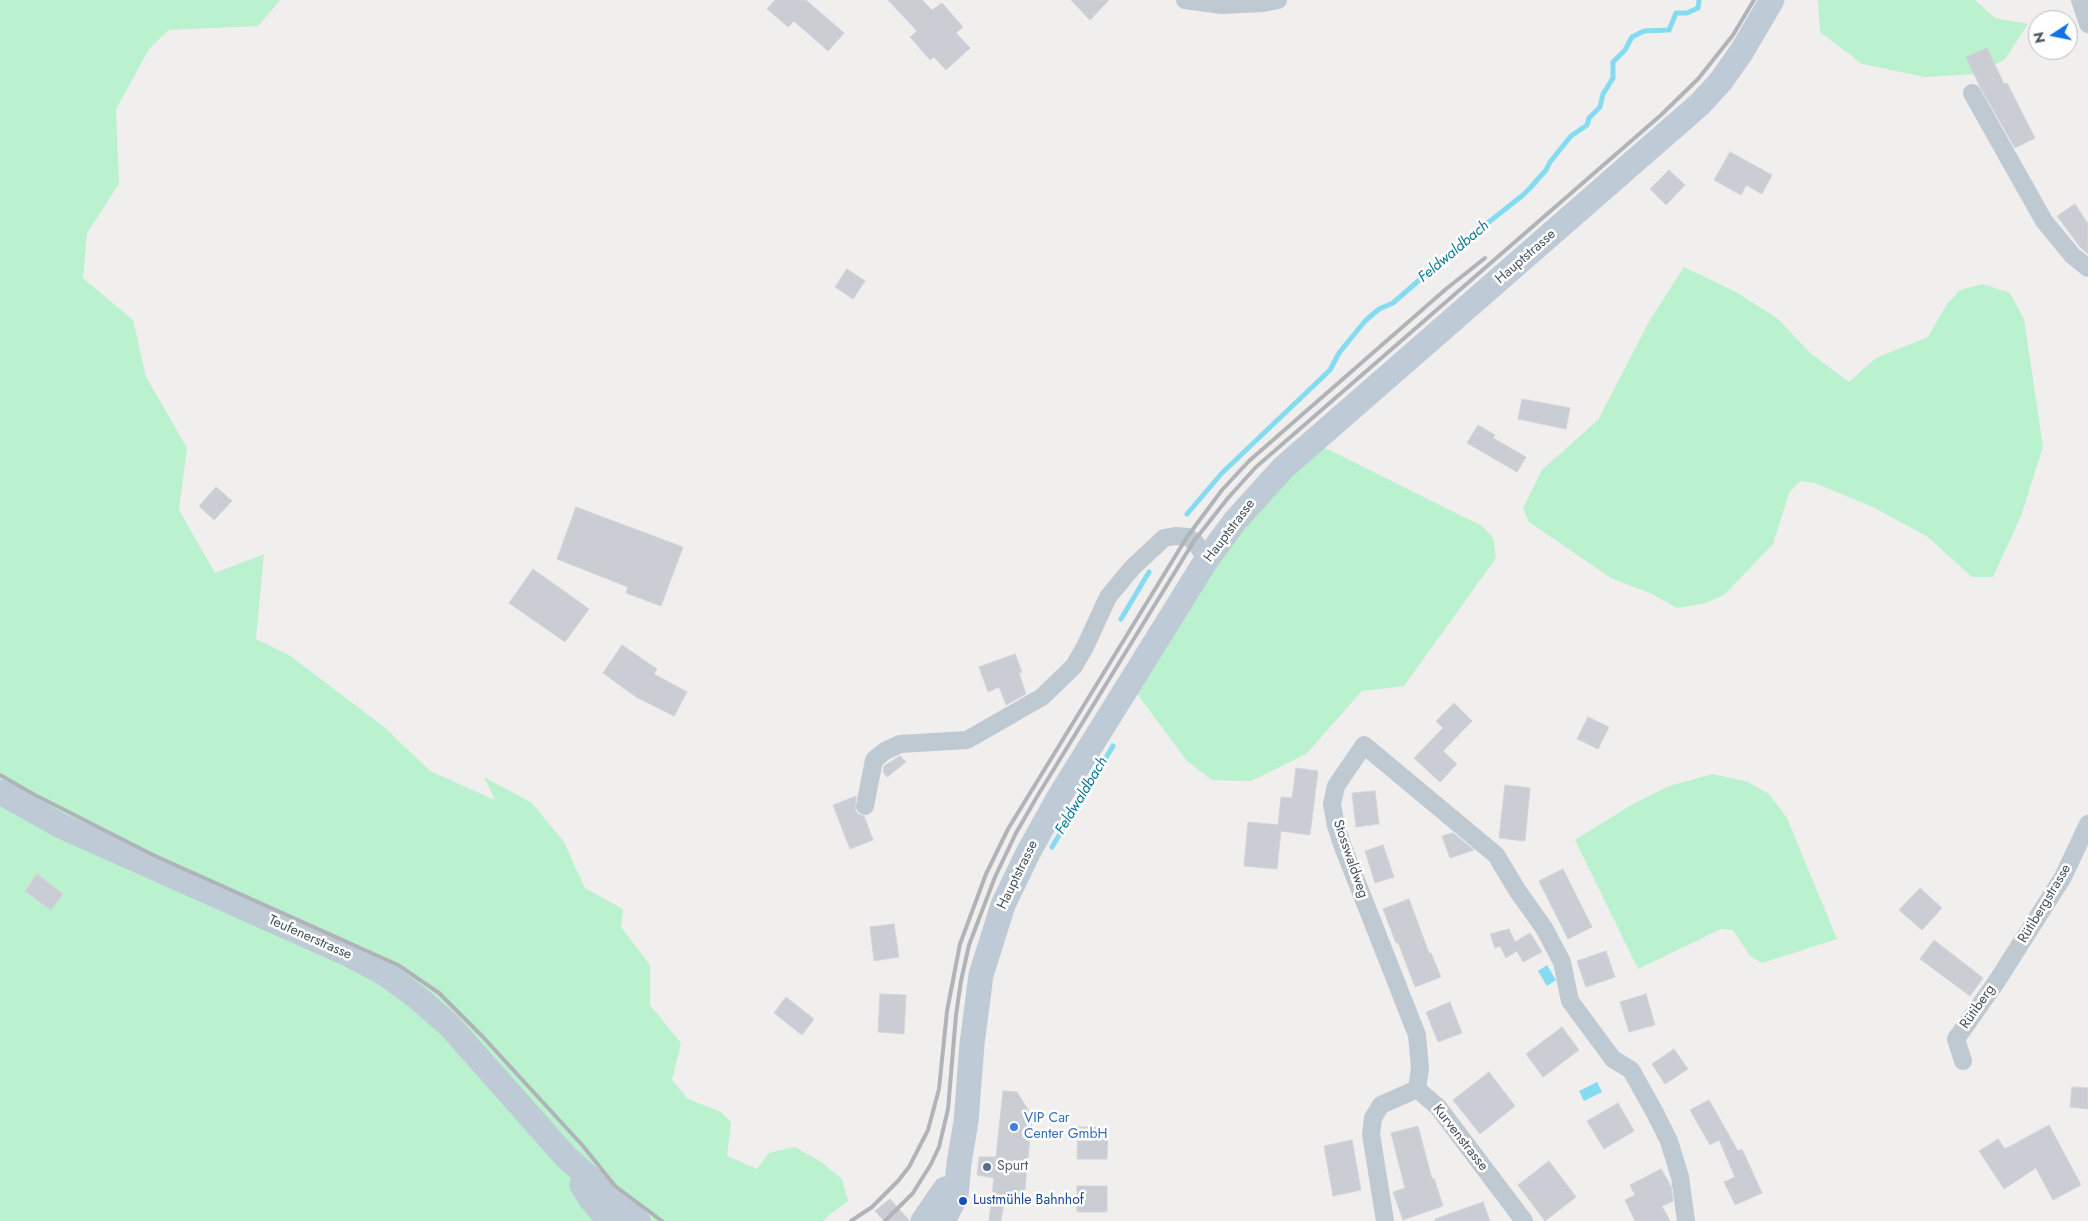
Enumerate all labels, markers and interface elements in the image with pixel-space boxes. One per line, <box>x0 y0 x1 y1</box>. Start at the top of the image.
north arrow <box>2028 10 2078 60</box>
text: N <box>2028 30 2050 45</box>
water label: Feldwaldbach <box>1415 217 1493 287</box>
street label: Hauptstrasse <box>1492 226 1560 288</box>
street label: Hauptstrasse <box>1201 496 1259 566</box>
water label: Feldwaldbach <box>1052 754 1112 838</box>
street label: Stosswaldweg <box>1329 818 1371 900</box>
street label: Hauptstrasse <box>994 838 1042 912</box>
street label: Rütibergstrasse <box>2015 862 2075 946</box>
street label: Teufenerstrasse <box>266 912 354 964</box>
street label: Rütiberg <box>1957 982 1999 1032</box>
street label: Kurvenstrasse <box>1429 1101 1491 1175</box>
place label: VIP Car Center GmbH <box>1024 1111 1107 1144</box>
marker: VIP Car Center GmbH <box>1008 1121 1020 1133</box>
place label: Spurt <box>997 1159 1028 1175</box>
marker: Spurt <box>981 1161 993 1173</box>
place label: Lustmühle Bahnhof <box>973 1193 1084 1209</box>
marker: Lustmühle Bahnhof <box>957 1195 969 1207</box>

